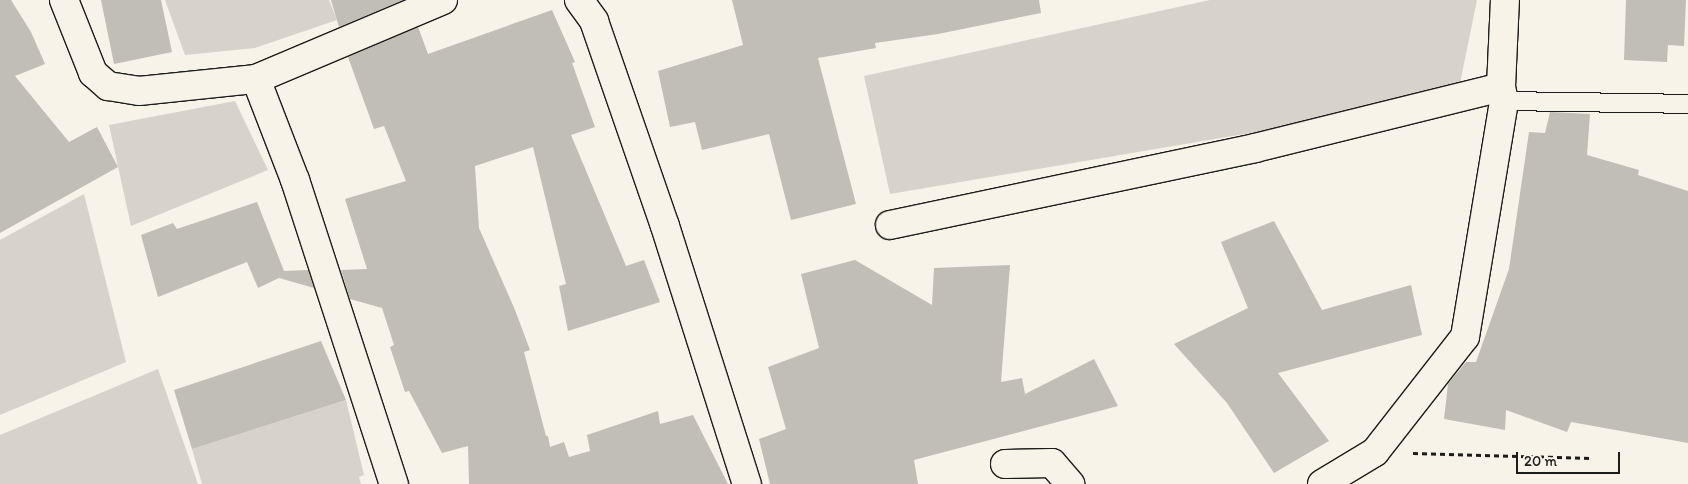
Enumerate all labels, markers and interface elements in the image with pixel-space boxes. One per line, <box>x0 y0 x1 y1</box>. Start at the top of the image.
scale bar <box>1518 442 1622 474</box>
text: 20 m <box>1524 452 1557 470</box>

